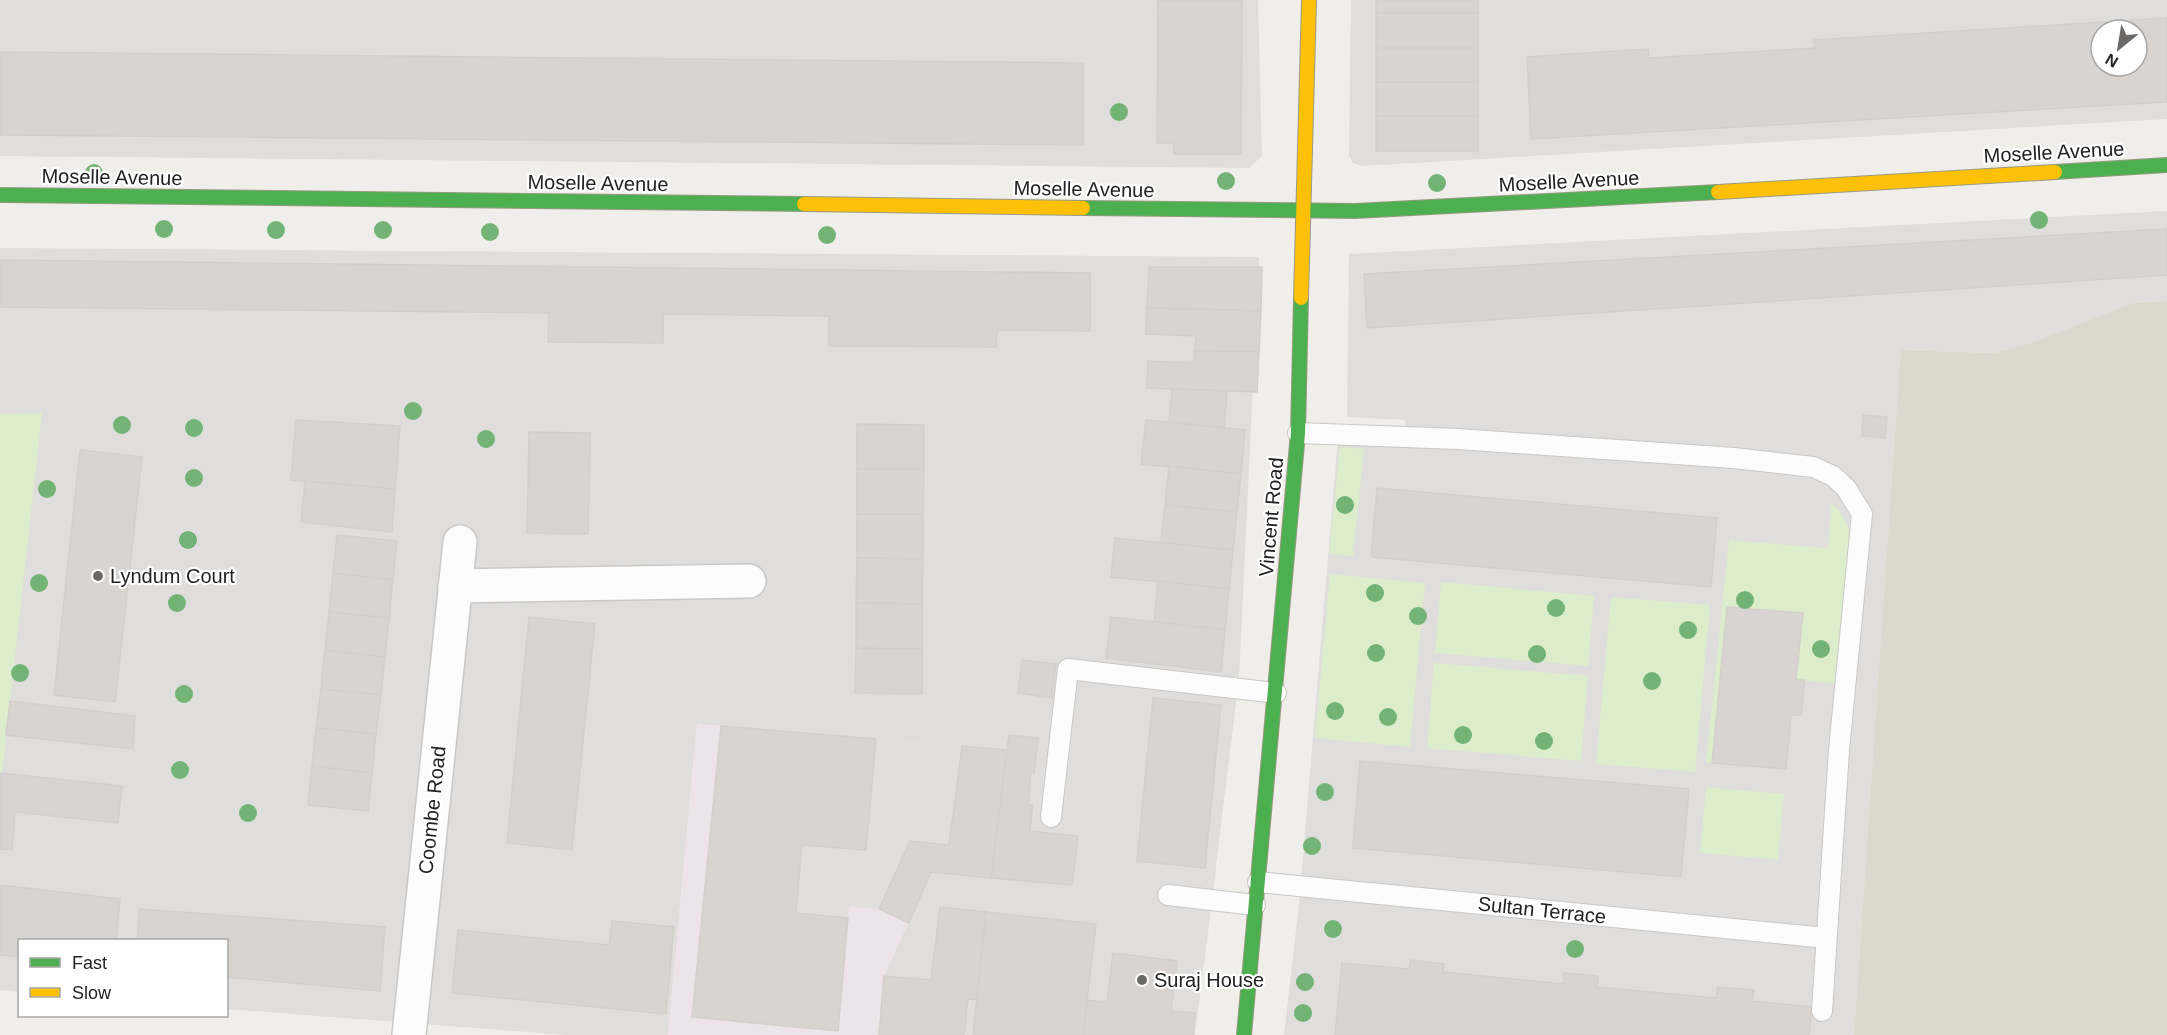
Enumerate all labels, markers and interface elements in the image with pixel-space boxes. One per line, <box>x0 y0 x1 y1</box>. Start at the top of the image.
north arrow <box>2089 18 2149 78</box>
text: N <box>2102 50 2121 71</box>
street label: Moselle Avenue <box>1983 137 2125 167</box>
street label: Moselle Avenue <box>41 165 183 189</box>
street label: Moselle Avenue <box>1498 166 1640 196</box>
street label: Moselle Avenue <box>527 171 669 195</box>
street label: Moselle Avenue <box>1013 177 1155 201</box>
street label: Vincent Road <box>1255 456 1287 578</box>
place label: Lyndum Court <box>110 565 235 587</box>
marker: Lyndum Court <box>91 569 105 583</box>
street label: Coombe Road <box>414 745 450 875</box>
street label: Sultan Terrace <box>1477 892 1607 928</box>
legend <box>18 939 228 1017</box>
text: Fast <box>72 953 107 973</box>
place label: Suraj House <box>1154 969 1264 991</box>
marker: Suraj House <box>1135 973 1149 987</box>
text: Slow <box>72 983 112 1003</box>

